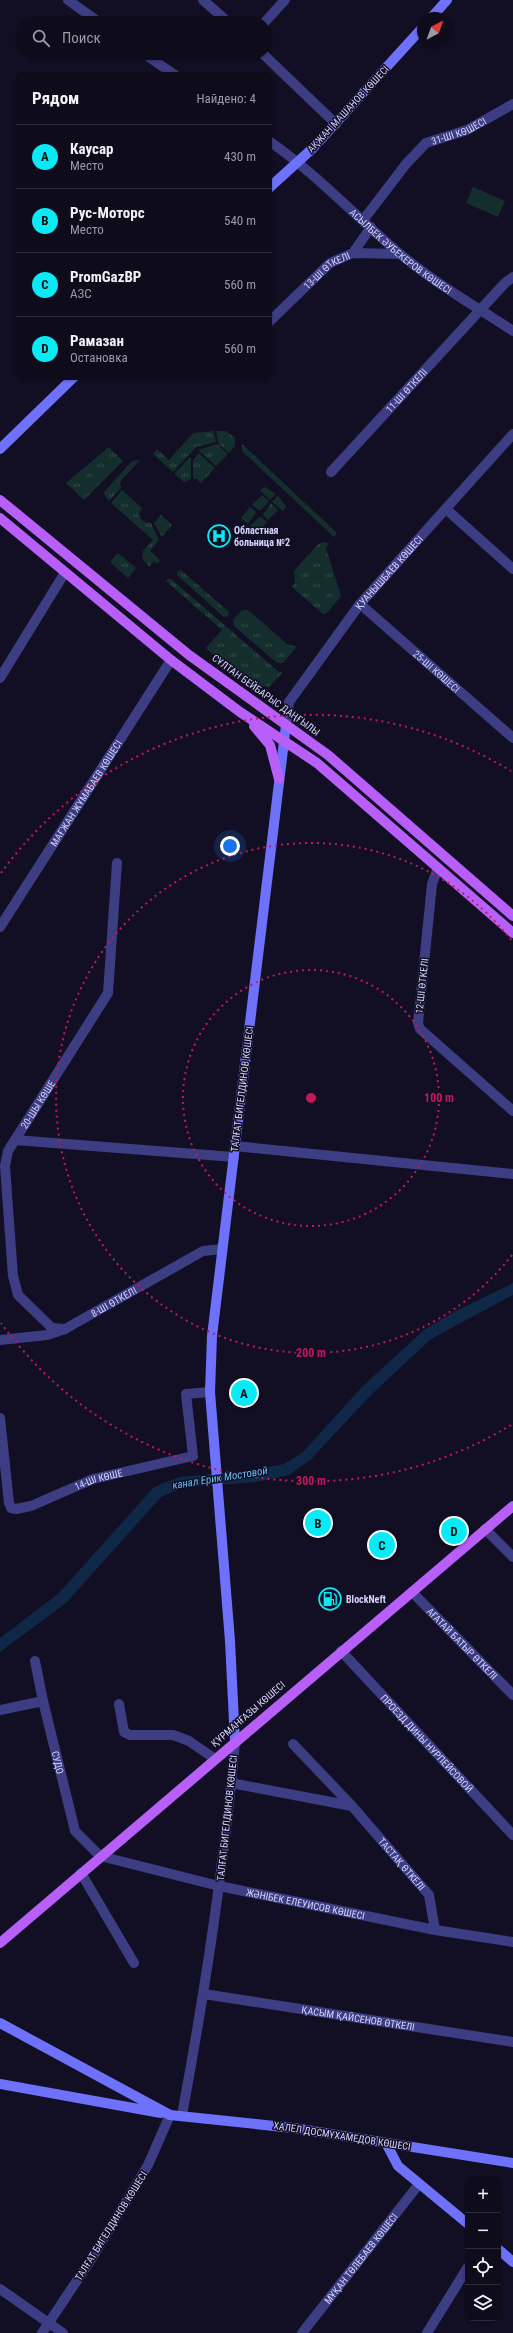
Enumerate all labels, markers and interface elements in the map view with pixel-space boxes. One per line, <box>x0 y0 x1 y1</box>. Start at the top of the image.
north arrow <box>417 12 453 48</box>
search box <box>16 16 272 60</box>
icon: search <box>30 27 52 49</box>
text: Поиск <box>62 29 101 47</box>
street label: АҚЖАН МАШАНОВ КӨШЕСІ <box>305 63 391 155</box>
text: Рядом <box>32 88 79 108</box>
text: Найдено: 4 <box>196 91 256 106</box>
street label: 31-ШІ КӨШЕСІ <box>430 115 488 146</box>
text: Каусар <box>70 140 113 158</box>
text: A <box>41 149 49 164</box>
text: 430 m <box>224 149 256 164</box>
text: Место <box>70 158 104 173</box>
text: Рус-Моторс <box>70 204 145 222</box>
street label: АСЫЛБЕК ӘУБЕКЕРОВ КӨШЕСІ <box>348 206 454 296</box>
text: B <box>41 213 49 228</box>
text: 540 m <box>224 213 256 228</box>
text: Место <box>70 222 104 237</box>
street label: 13-ШІ ӨТКЕЛІ <box>301 250 351 291</box>
text: PromGazBP <box>70 268 141 286</box>
text: C <box>41 277 49 292</box>
text: 560 m <box>224 277 256 292</box>
text: АЗС <box>70 286 92 301</box>
text: Рамазан <box>70 332 124 350</box>
text: D <box>41 341 49 356</box>
text: 560 m <box>224 341 256 356</box>
text: Остановка <box>70 350 128 365</box>
street label: 11-ШІ ӨТКЕЛІ <box>383 366 429 415</box>
hospital icon: Областная больница №2 <box>206 523 232 549</box>
place label: Областная больница №2 <box>234 525 290 548</box>
street label: ҚУАНЫШБАЕВ КӨШЕСІ <box>353 533 425 611</box>
street label: 25-ШІ КӨШЕСІ <box>411 648 462 694</box>
street label: СҰЛТАН БЕЙБАРЫС ДАҢҒЫЛЫ <box>210 651 323 738</box>
street label: МАҒЖАН ЖҰМАБАЕВ КӨШЕСІ <box>48 738 124 848</box>
your location <box>220 836 240 856</box>
street label: 12-ШІ ӨТКЕЛІ <box>414 958 430 1014</box>
street label: ТАЛҒАТ БИГЕЛДИНОВ КӨШЕСІ <box>229 1026 255 1152</box>
street label: 20-ШЫ КӨШЕ <box>18 1078 57 1130</box>
centre of rings <box>304 1091 318 1105</box>
text: 100 m <box>424 1091 454 1105</box>
street label: 8-ШІ ӨТКЕЛІ <box>89 1284 138 1319</box>
text: 200 m <box>296 1346 326 1360</box>
pin: A <box>231 1378 257 1408</box>
water label: канал Ерик Мостовой <box>171 1464 269 1492</box>
street label: 14-ШІ КӨШЕ <box>73 1467 124 1492</box>
text: 300 m <box>296 1474 326 1488</box>
pin: B <box>305 1508 331 1538</box>
pin: D <box>441 1516 467 1546</box>
pin: C <box>369 1530 395 1560</box>
fuel station icon: BlockNeft <box>317 1586 343 1612</box>
place label: BlockNeft <box>346 1594 386 1605</box>
street label: АҒАТАЙ БАТЫР ӨТКЕЛІ <box>425 1605 500 1681</box>
street label: ҚҰРМАНҒАЗЫ КӨШЕСІ <box>209 1679 287 1749</box>
street label: ПРОЕЗД ДИНЫ НУРПЕЙСОВОЙ <box>379 1692 476 1794</box>
street label: СУДО <box>50 1750 66 1775</box>
street label: ТАЛҒАТ БИГЕЛДИНОВ КӨШЕСІ <box>215 1755 239 1881</box>
street label: ТАСТАҚ ӨТКЕЛІ <box>376 1835 428 1892</box>
street label: ЖӘНІБЕК ЕЛЕУИСОВ КӨШЕСІ <box>245 1886 366 1921</box>
street label: ҚАСЫМ ҚАЙСЕНОВ ӨТКЕЛІ <box>301 2004 415 2032</box>
street label: ХАЛЕЛ ДОСМҰХАМЕДОВ КӨШЕСІ <box>273 2120 411 2152</box>
street label: ТАЛҒАТ БИГЕЛДИНОВ КӨШЕСІ <box>73 2169 149 2283</box>
map controls <box>465 2177 501 2321</box>
button: + <box>465 2177 501 2213</box>
street label: МҰҚАН ТӨЛЕБАЕВ КӨШЕСІ <box>322 2211 400 2306</box>
button: − <box>465 2213 501 2249</box>
button: locate <box>465 2249 501 2285</box>
button: layers <box>465 2285 501 2321</box>

